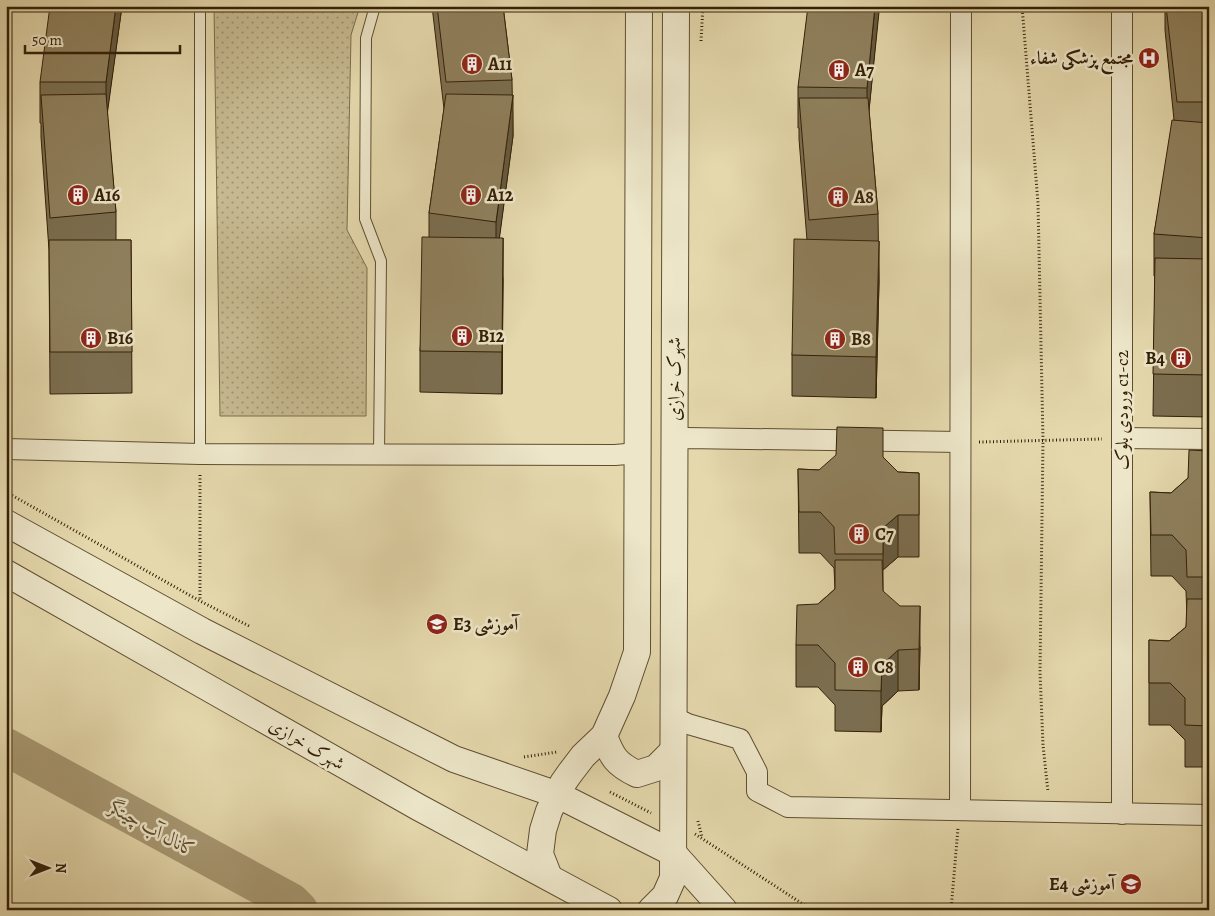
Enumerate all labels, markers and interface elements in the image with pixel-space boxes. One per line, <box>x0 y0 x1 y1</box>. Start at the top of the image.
scale bar <box>25 22 180 54</box>
text: 50 m <box>32 30 62 50</box>
place label: مجتمع پزشکی شفاء <box>1030 46 1134 75</box>
hospital icon: مجتمع پزشکی شفاء <box>1137 46 1161 70</box>
building icon: A11 <box>460 52 484 76</box>
place label: A11 <box>487 52 513 76</box>
building icon: A7 <box>827 58 851 82</box>
place label: A7 <box>854 58 874 82</box>
building icon: A16 <box>66 183 90 207</box>
place label: A16 <box>93 183 120 207</box>
building icon: A12 <box>459 183 483 207</box>
place label: A12 <box>486 183 514 207</box>
building icon: A8 <box>826 185 850 209</box>
place label: A8 <box>853 185 874 209</box>
building icon: B12 <box>450 324 474 348</box>
place label: B12 <box>478 324 505 348</box>
building icon: B16 <box>79 326 103 350</box>
place label: B16 <box>107 326 133 350</box>
building icon: B8 <box>823 327 847 351</box>
place label: B8 <box>851 327 871 351</box>
street label: شهرک خرازی <box>662 337 686 421</box>
place label: B4 <box>1145 346 1166 370</box>
building icon: B4 <box>1169 346 1193 370</box>
street label: ورودی بلوک c1-c2 <box>1110 349 1134 470</box>
building icon: C7 <box>847 522 871 546</box>
place label: C7 <box>875 522 894 546</box>
school or university icon: E3 آموزشی <box>425 612 449 636</box>
place label: E3 آموزشی <box>453 612 520 637</box>
building icon: C8 <box>846 655 870 679</box>
place label: C8 <box>874 655 894 679</box>
street label: شهرک خرازی <box>265 713 349 775</box>
water label: کانال آب چیتگر <box>103 794 201 864</box>
north arrow <box>22 844 72 894</box>
text: N <box>51 863 70 873</box>
place label: E4 آموزشی <box>1049 872 1117 897</box>
school or university icon: E4 آموزشی <box>1119 872 1143 896</box>

